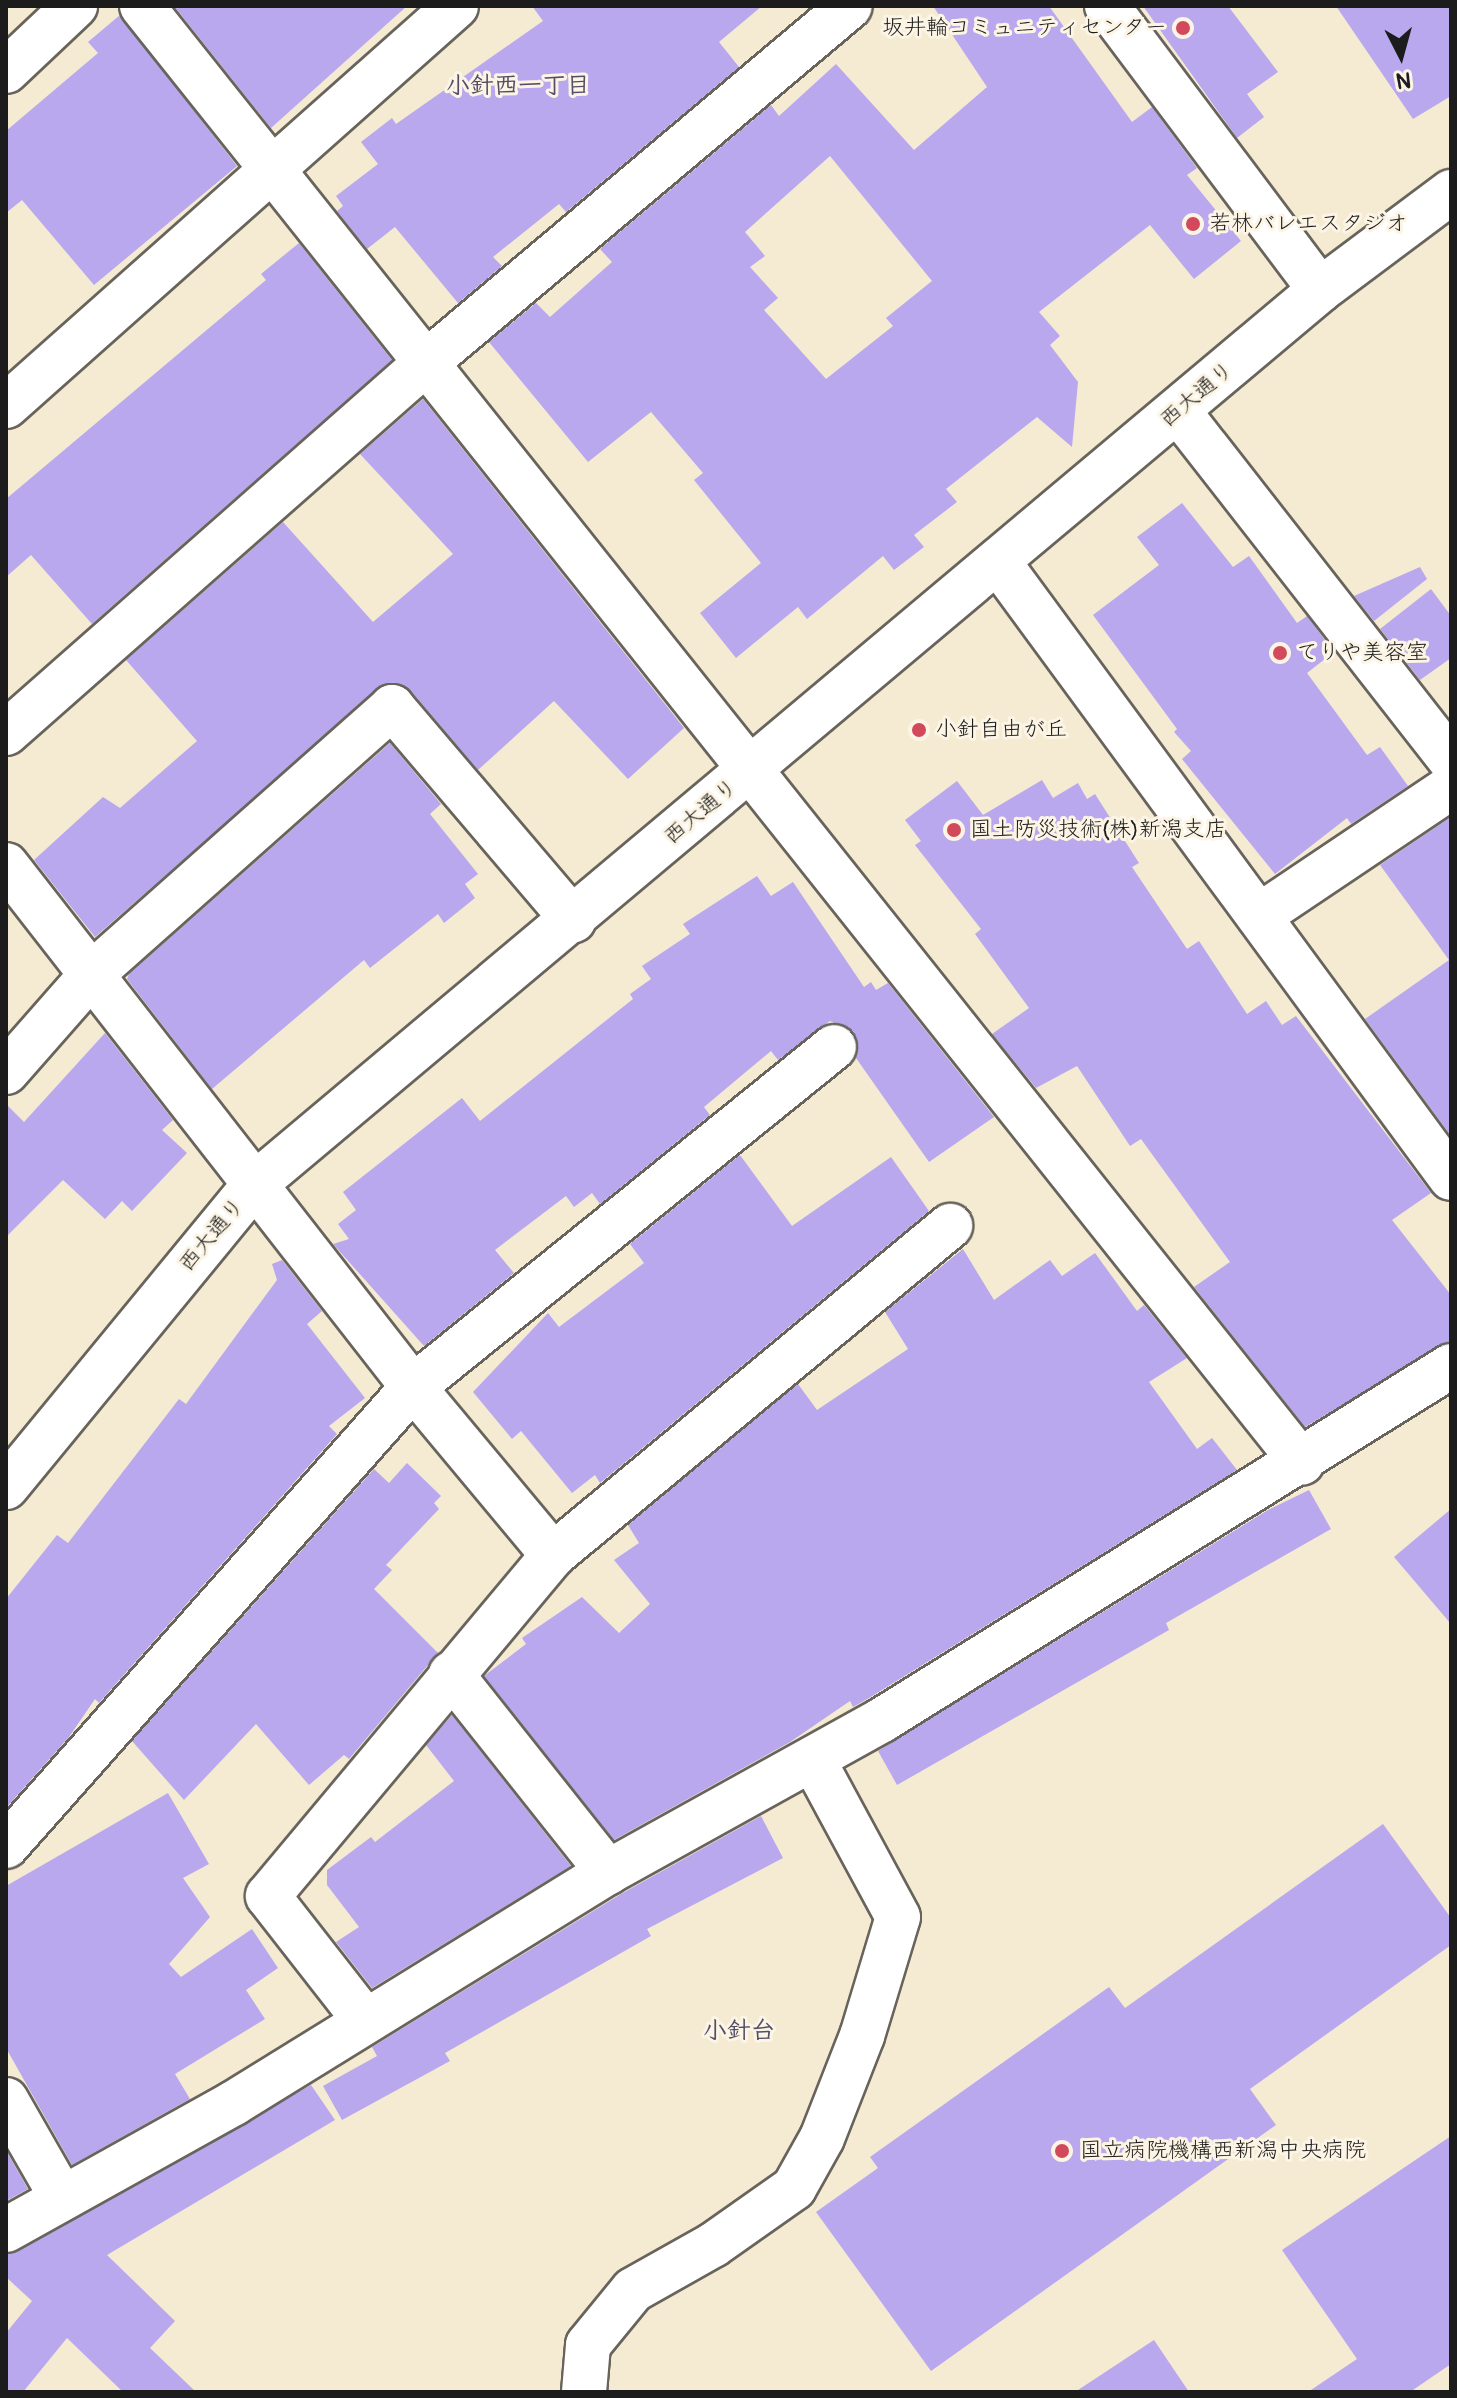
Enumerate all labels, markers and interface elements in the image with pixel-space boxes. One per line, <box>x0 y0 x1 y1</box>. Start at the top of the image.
place label: 坂井輪コミュニティセンター <box>881 15 1167 41</box>
north arrow <box>1361 16 1441 96</box>
marker: 坂井輪コミュニティセンター <box>1174 19 1192 37</box>
text: N <box>1395 65 1412 95</box>
district label: 小針西一丁目 <box>446 72 590 100</box>
place label: 若林バレエスタジオ <box>1209 211 1407 237</box>
marker: 若林バレエスタジオ <box>1184 215 1202 233</box>
street label: 西大通り <box>1155 357 1239 433</box>
place label: てりや美容室 <box>1296 640 1428 666</box>
marker: てりや美容室 <box>1271 644 1289 662</box>
place label: 小針自由が丘 <box>935 717 1067 743</box>
marker: 小針自由が丘 <box>910 721 928 739</box>
street label: 西大通り <box>659 774 743 850</box>
place label: 国土防災技術(株)新潟支店 <box>970 817 1227 843</box>
marker: 国土防災技術(株)新潟支店 <box>945 821 963 839</box>
street label: 西大通り <box>174 1193 250 1277</box>
district label: 小針台 <box>703 2017 775 2045</box>
place label: 国立病院機構西新潟中央病院 <box>1080 2138 1366 2164</box>
marker: 国立病院機構西新潟中央病院 <box>1051 2140 1073 2162</box>

